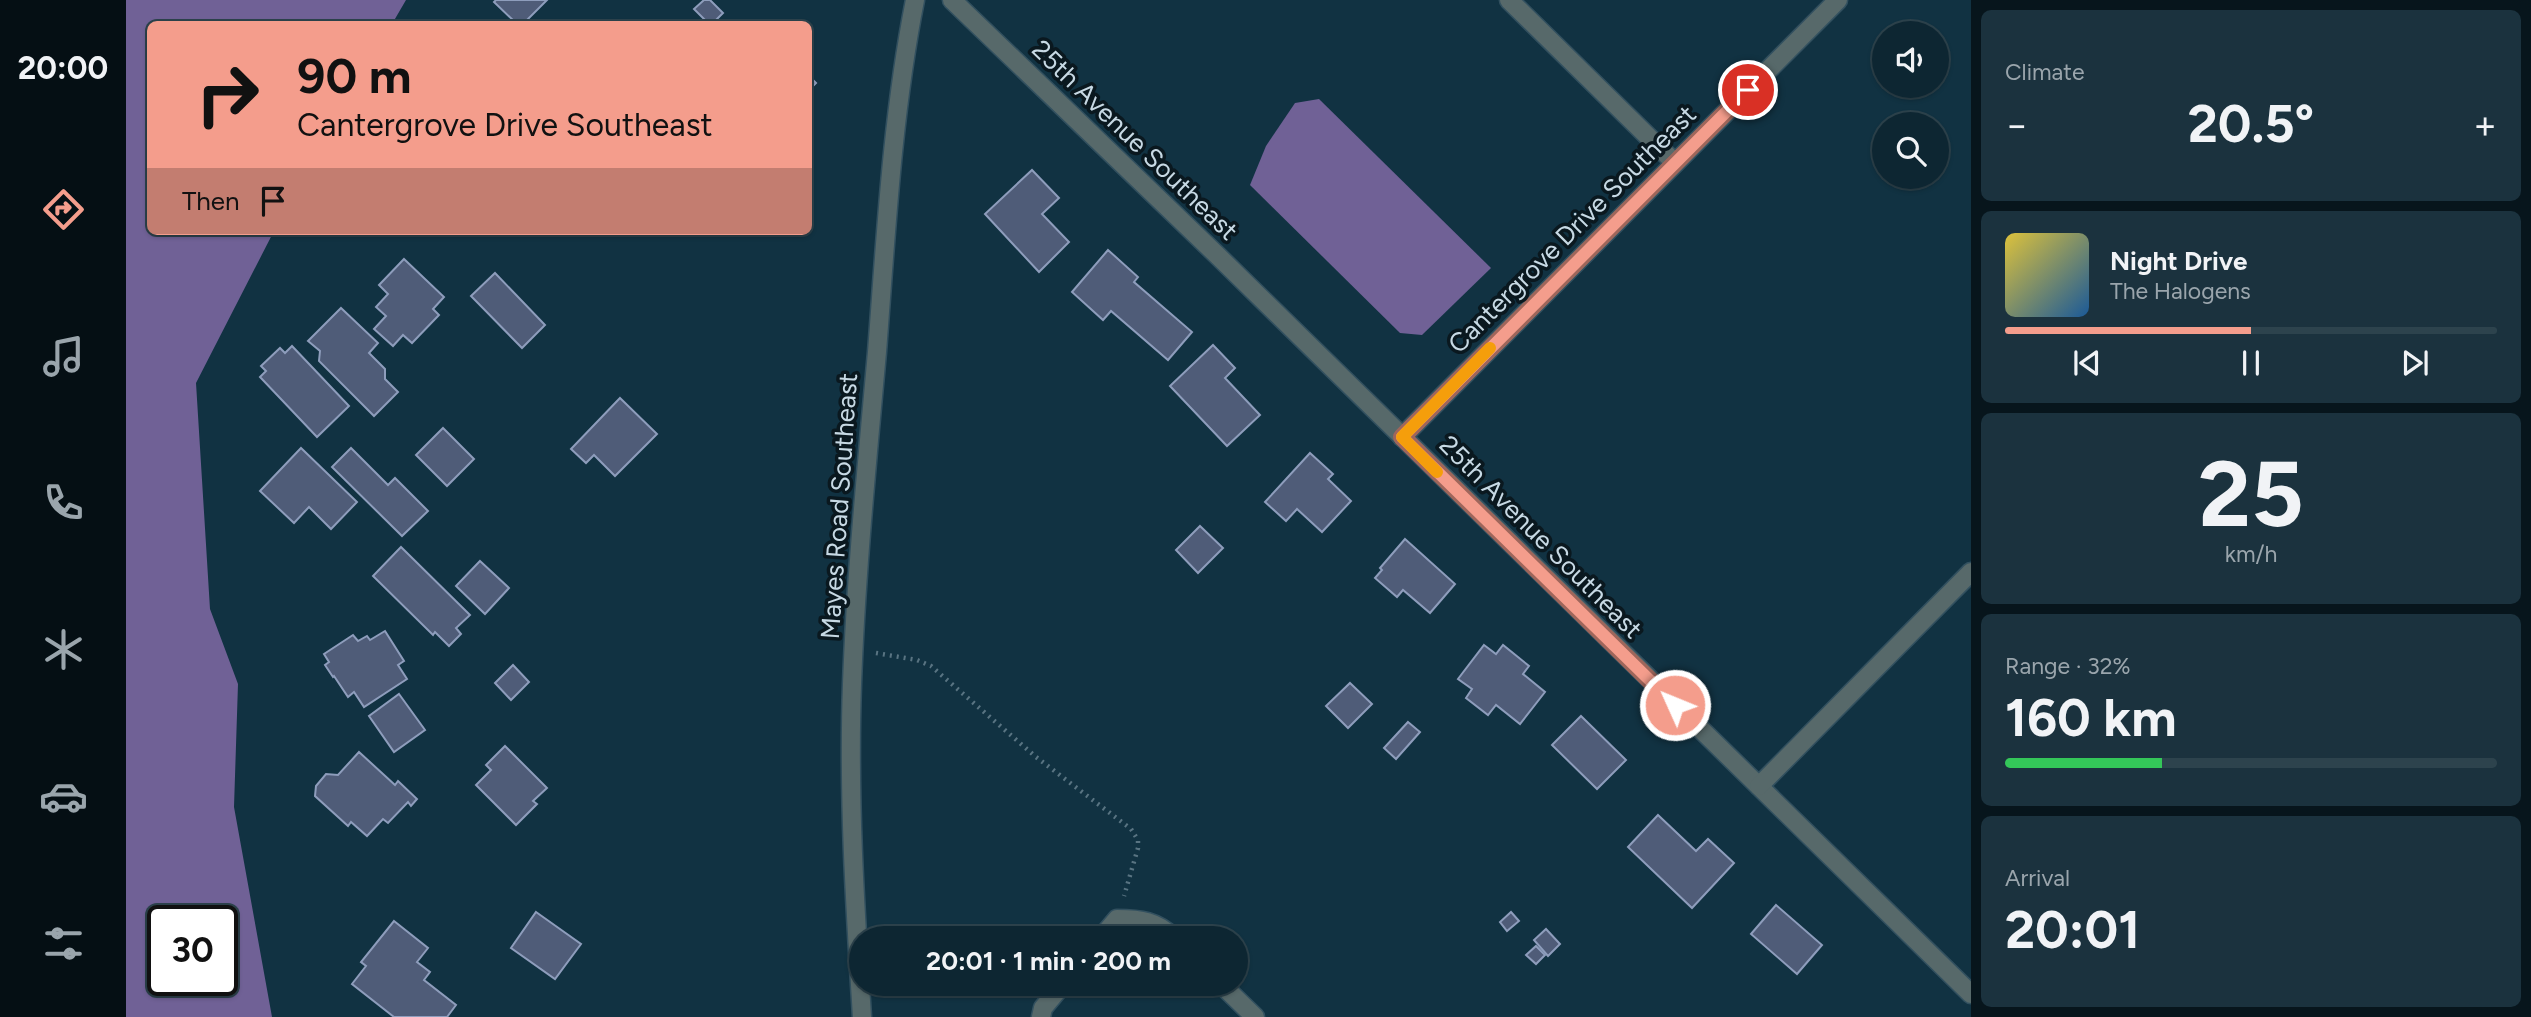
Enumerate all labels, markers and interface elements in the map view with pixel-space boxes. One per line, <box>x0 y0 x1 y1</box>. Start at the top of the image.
map controls <box>1872 21 1949 189</box>
button: sound <box>1872 21 1949 98</box>
street label: 25th Avenue Southeast <box>1025 33 1245 247</box>
text: 90 m <box>297 46 412 105</box>
text: 20:00 <box>18 49 108 87</box>
icon: right <box>182 49 273 140</box>
text: Climate <box>2005 58 2084 86</box>
pin <box>1718 60 1778 120</box>
icon: arrive <box>1729 71 1767 109</box>
text: 20.5° <box>2188 93 2314 155</box>
street label: Cantergrove Drive Southeast <box>1441 98 1703 360</box>
text: − <box>2005 102 2029 148</box>
text: + <box>2473 102 2497 148</box>
text: Cantergrove Drive Southeast <box>297 106 713 144</box>
button: search <box>1872 112 1949 189</box>
icon: arrive <box>254 182 292 220</box>
icon: directions <box>39 185 88 234</box>
text: Then <box>182 185 240 217</box>
text: Night Drive <box>2110 245 2247 277</box>
text: The Halogens <box>2110 277 2251 305</box>
icon: music <box>39 332 88 381</box>
icon: previous <box>2068 344 2106 382</box>
icon: pause <box>2232 344 2270 382</box>
icon: next <box>2396 344 2434 382</box>
street label: Mayes Road Southeast <box>814 372 864 640</box>
street label: 25th Avenue Southeast <box>1433 429 1649 645</box>
text: 25 <box>2198 440 2304 549</box>
icon: phone <box>39 478 88 527</box>
text: km/h <box>2225 540 2277 568</box>
icon: climate <box>39 625 88 674</box>
text: Range · 32% <box>2005 652 2131 680</box>
position arrow <box>1638 668 1712 742</box>
text: 160 km <box>2005 687 2177 749</box>
icon: car <box>39 772 88 821</box>
text: Arrival <box>2005 864 2070 892</box>
text: 20:01 <box>2005 899 2140 961</box>
speed limit sign: 30 <box>147 905 238 996</box>
icon: filters <box>39 919 88 968</box>
text: 20:01 · 1 min · 200 m <box>926 945 1171 977</box>

